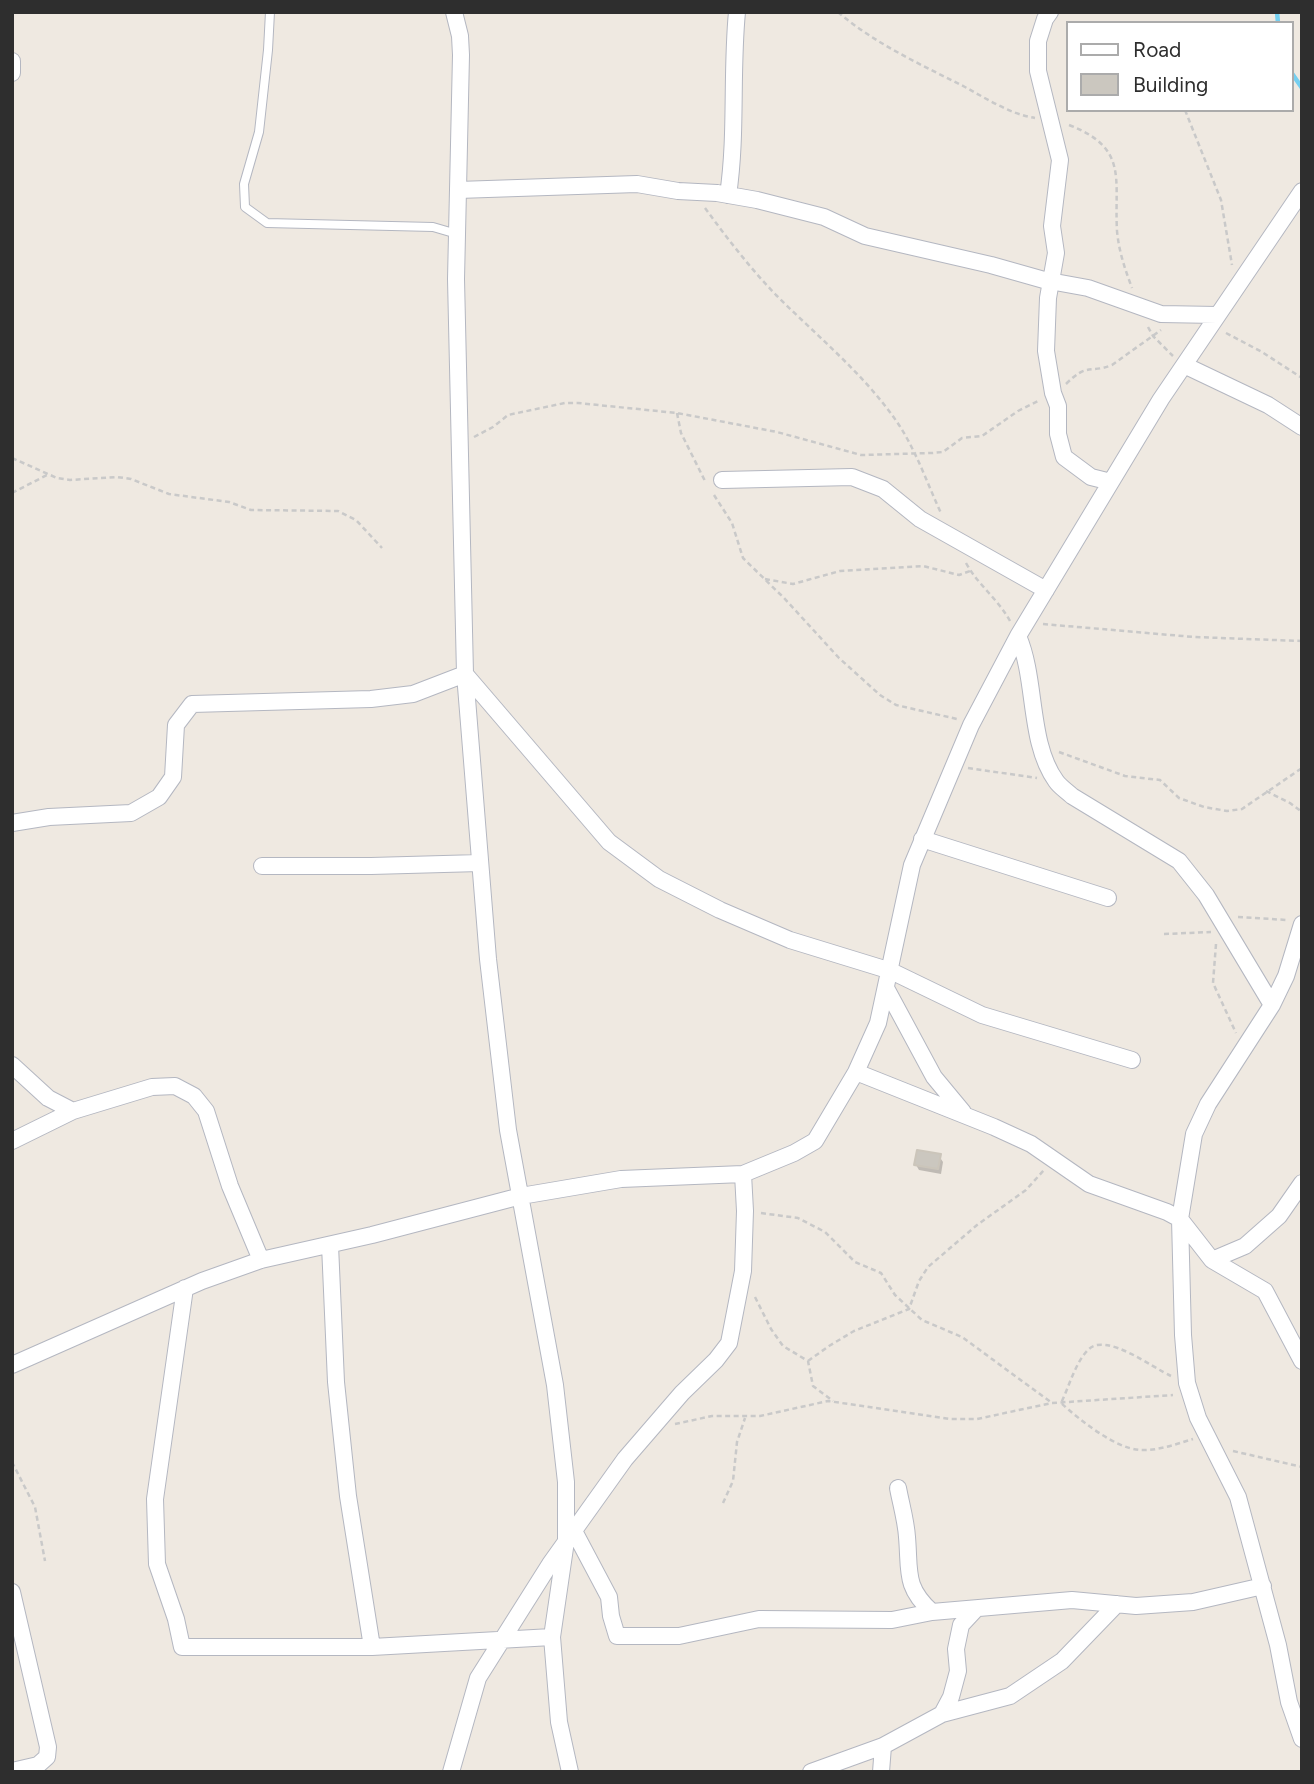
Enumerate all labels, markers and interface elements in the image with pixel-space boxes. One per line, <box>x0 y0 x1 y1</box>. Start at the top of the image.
legend <box>1066 21 1293 112</box>
text: Road <box>1133 37 1181 62</box>
text: Building <box>1133 72 1208 97</box>

